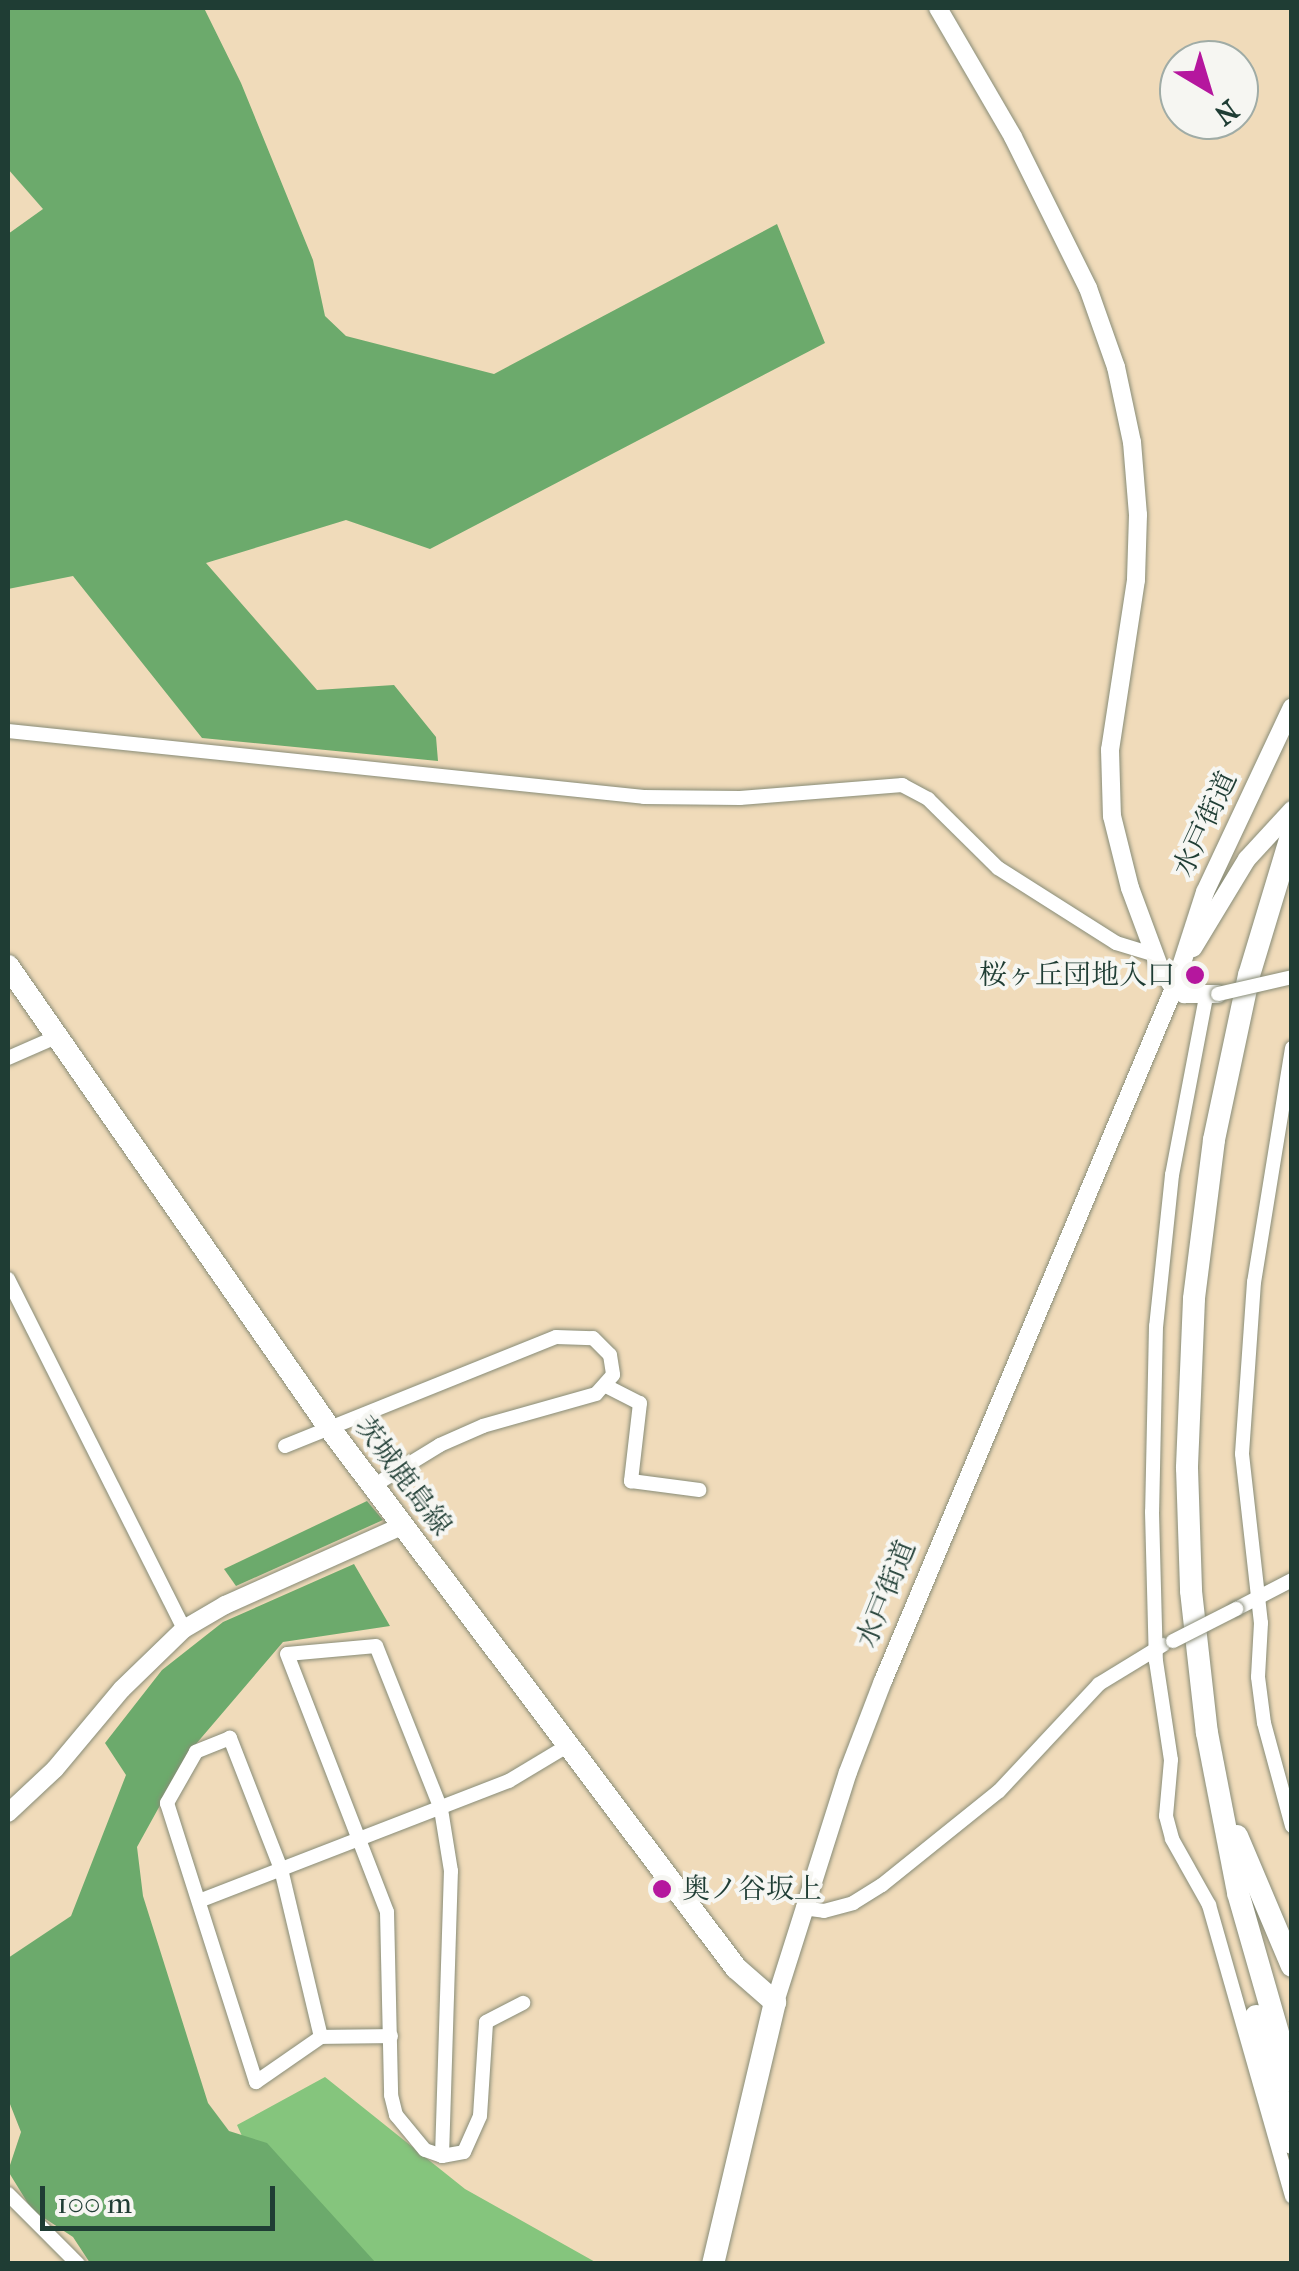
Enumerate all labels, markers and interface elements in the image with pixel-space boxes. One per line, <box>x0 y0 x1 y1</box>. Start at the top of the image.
north arrow <box>1159 40 1259 140</box>
text: N <box>1208 93 1245 132</box>
street label: 水戸街道 <box>1166 766 1244 882</box>
place label: 桜ヶ丘団地入口 <box>979 958 1175 992</box>
marker: 桜ヶ丘団地入口 <box>1184 964 1206 986</box>
street label: 茨城鹿島線 <box>347 1410 459 1542</box>
street label: 水戸街道 <box>849 1536 923 1652</box>
place label: 奥ノ谷坂上 <box>682 1872 822 1906</box>
marker: 奥ノ谷坂上 <box>651 1878 673 1900</box>
scale bar <box>45 2166 280 2228</box>
text: 100 m <box>57 2186 132 2221</box>

